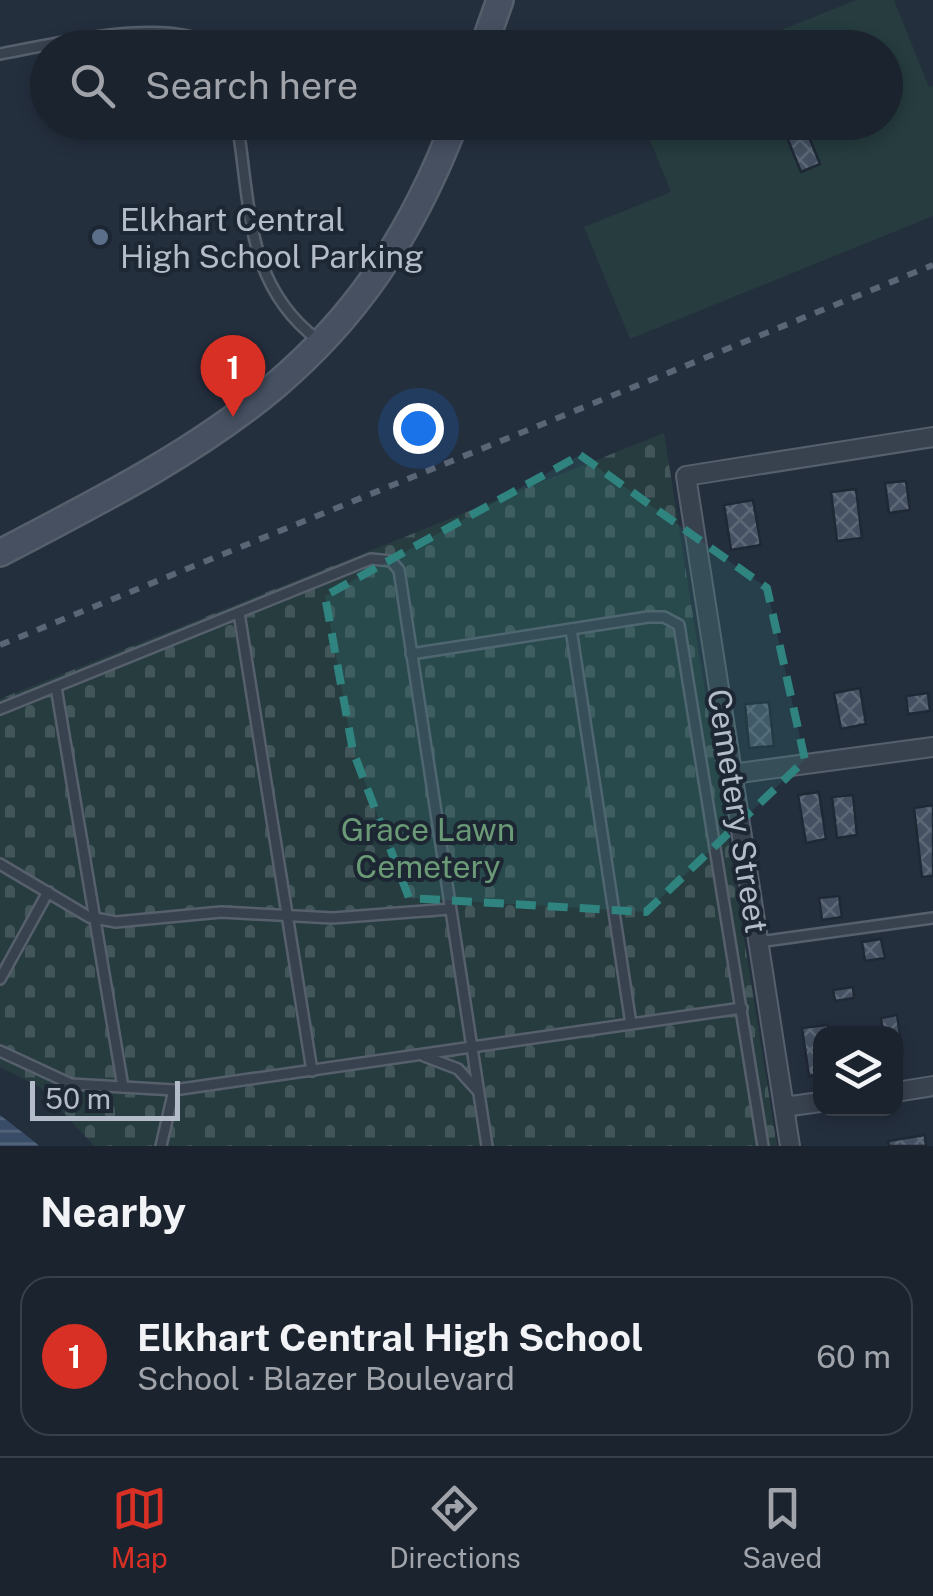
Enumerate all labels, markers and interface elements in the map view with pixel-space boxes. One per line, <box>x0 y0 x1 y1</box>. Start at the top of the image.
search box <box>30 30 903 140</box>
icon: search <box>65 58 120 113</box>
text: Search here <box>145 63 358 108</box>
place label: Elkhart Central High School Parking <box>120 201 424 275</box>
marker: Elkhart Central High School Parking <box>89 226 111 248</box>
pin: 1 <box>200 334 266 417</box>
your location <box>393 403 444 454</box>
street label: Cemetery Street <box>700 686 776 936</box>
park label: Grace Lawn Cemetery <box>341 811 515 885</box>
map controls <box>813 1026 903 1116</box>
button: layers <box>813 1026 903 1116</box>
scale bar <box>30 1076 180 1120</box>
text: 50 m <box>45 1082 111 1115</box>
text: Nearby <box>40 1187 186 1236</box>
text: Elkhart Central High School <box>137 1315 644 1360</box>
text: 1 <box>68 1338 81 1375</box>
text: 60 m <box>816 1338 891 1375</box>
text: School · Blazer Boulevard <box>137 1360 515 1397</box>
tab: Map <box>111 1481 168 1574</box>
tab: Directions <box>389 1481 521 1574</box>
tab: Saved <box>742 1481 822 1574</box>

